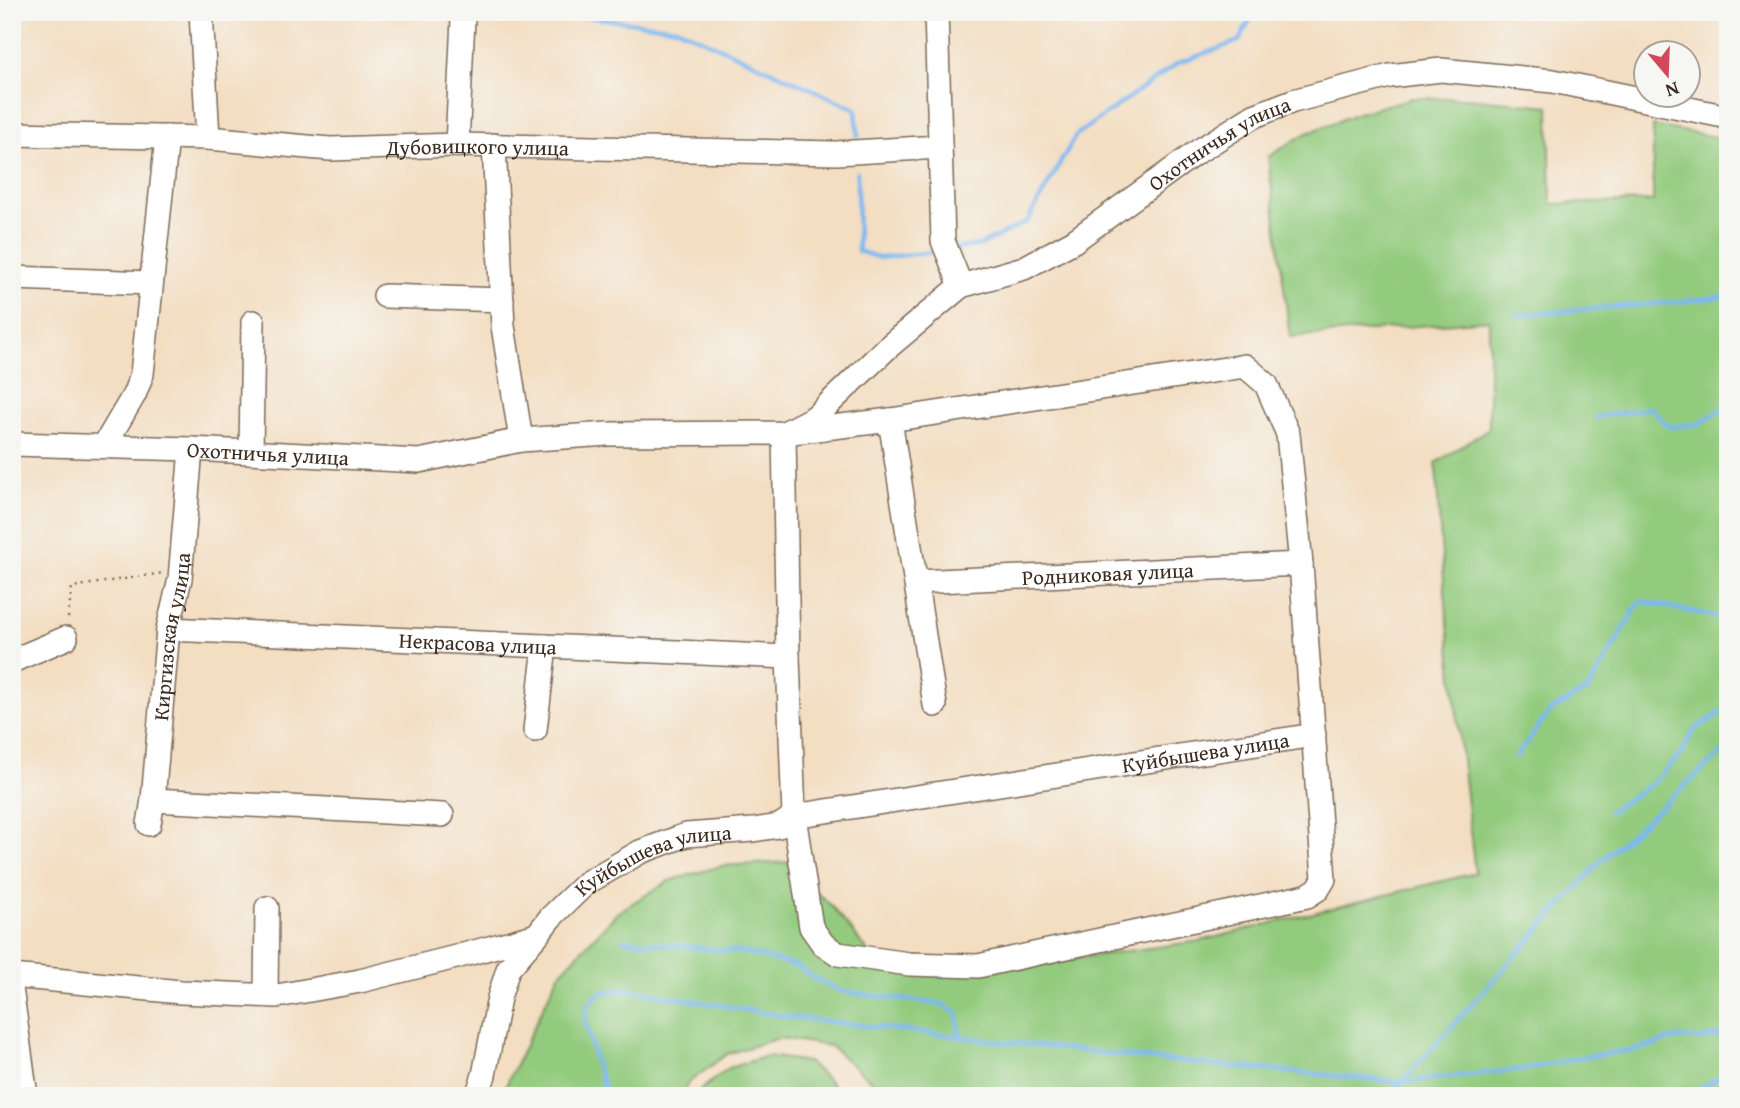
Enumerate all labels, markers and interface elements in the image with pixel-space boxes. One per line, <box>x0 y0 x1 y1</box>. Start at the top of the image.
north arrow <box>1632 38 1702 108</box>
text: N <box>1662 75 1683 105</box>
street label: Охотничья улица <box>1142 88 1295 198</box>
street label: Дубовицкого улица <box>384 129 569 163</box>
street label: Охотничья улица <box>186 433 350 473</box>
street label: Киргизская улица <box>145 551 198 722</box>
street label: Родниковая улица <box>1021 554 1194 593</box>
street label: Некрасова улица <box>398 624 557 662</box>
street label: Куйбышева улица <box>1120 724 1291 780</box>
street label: Куйбышева улица <box>566 816 733 903</box>

